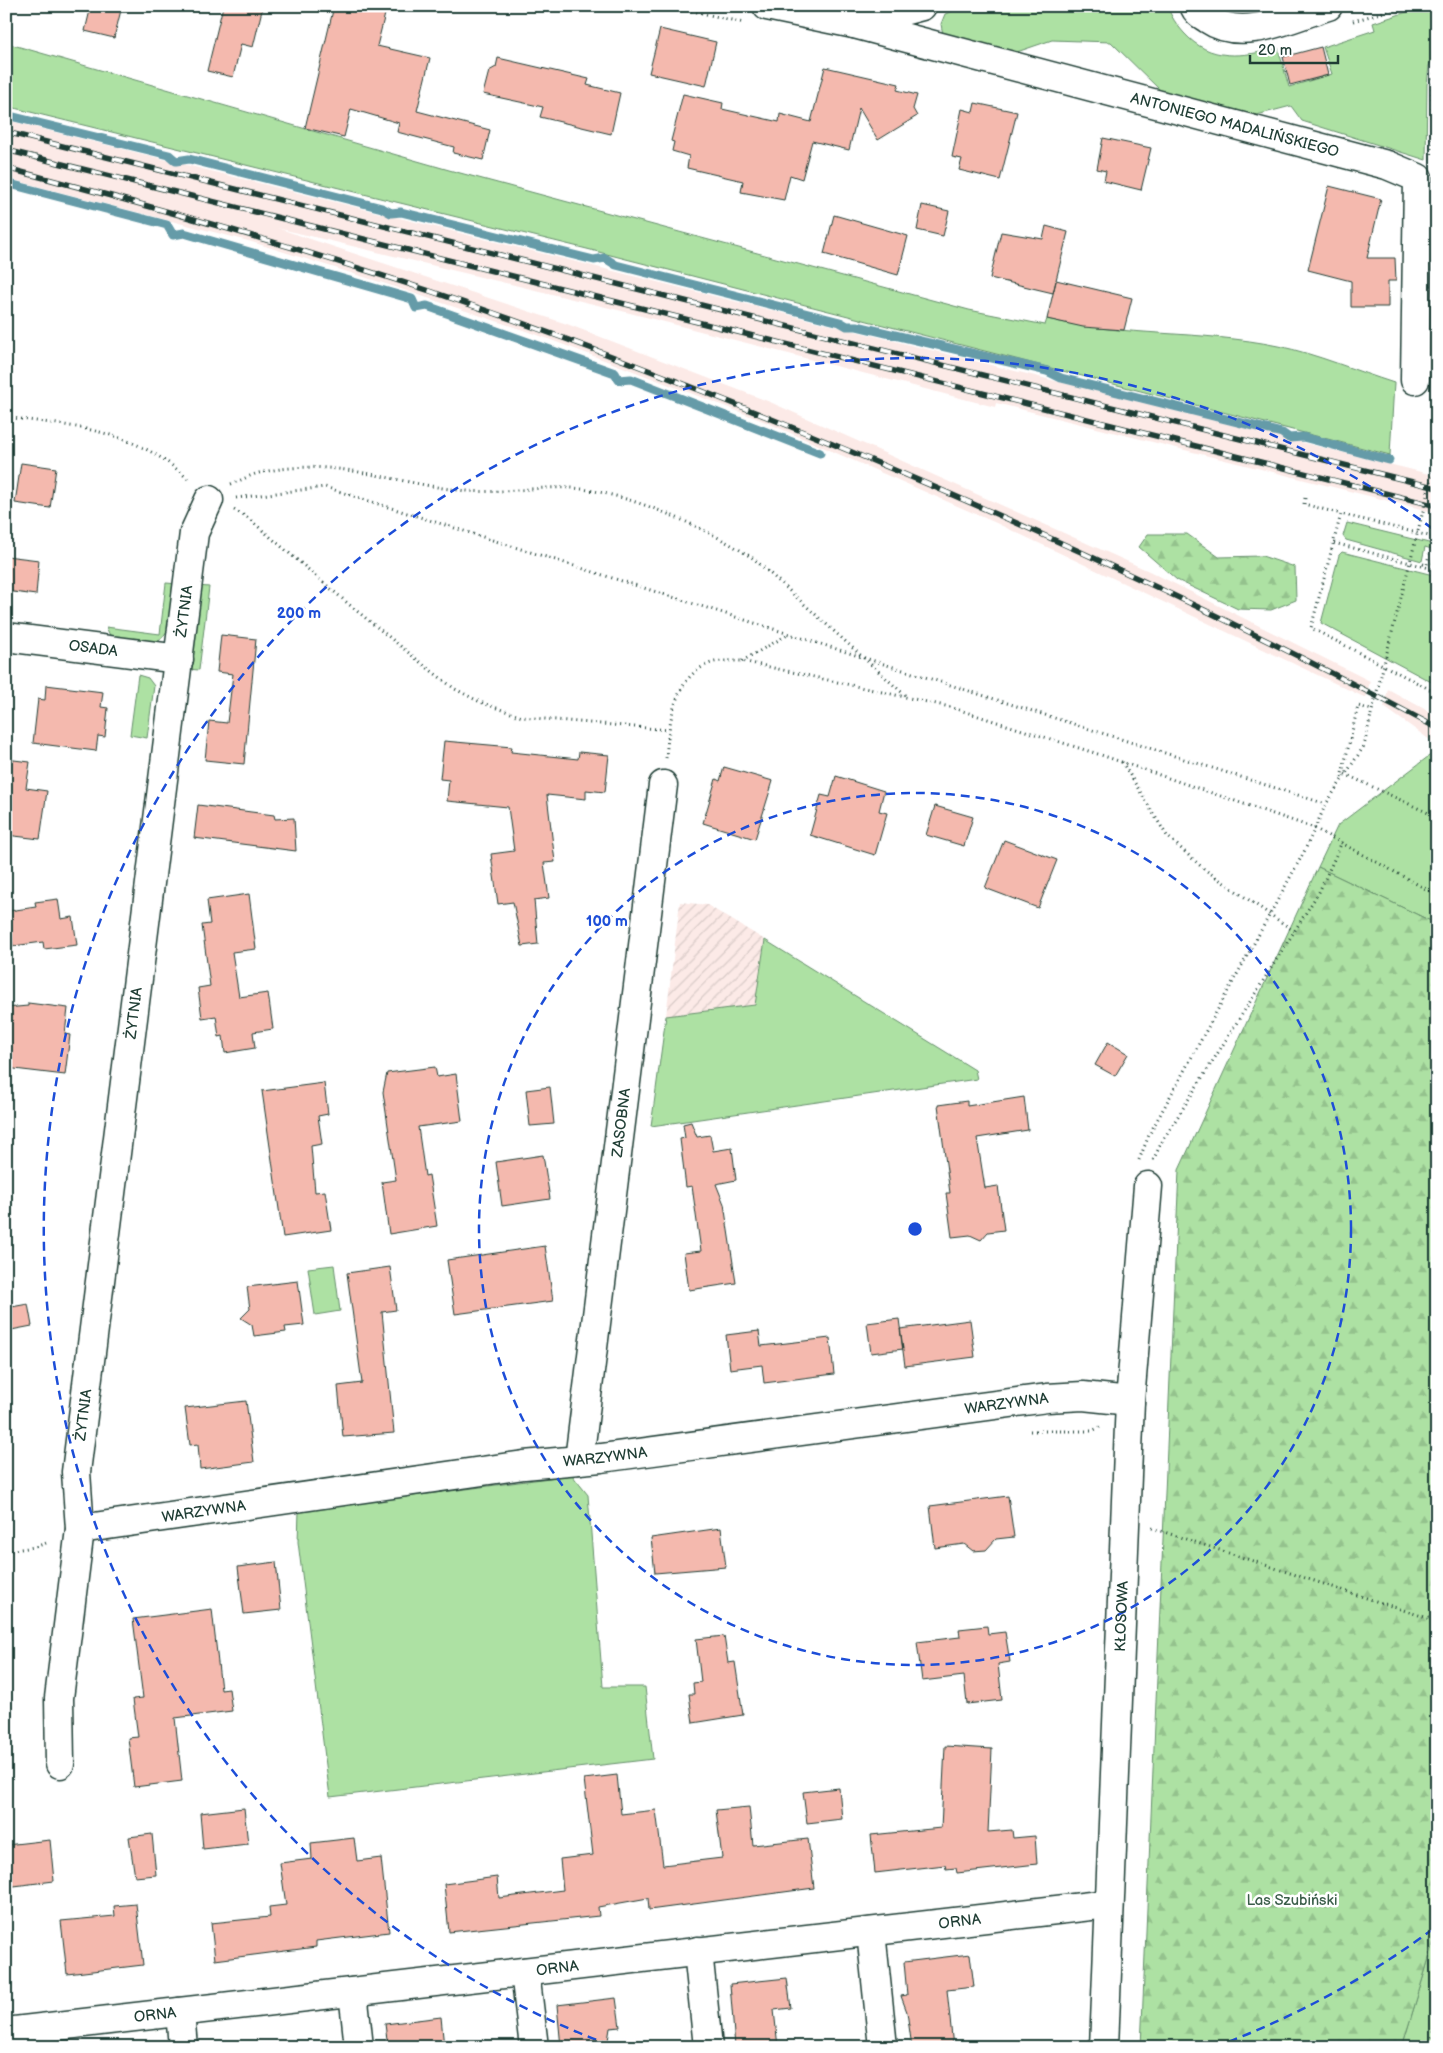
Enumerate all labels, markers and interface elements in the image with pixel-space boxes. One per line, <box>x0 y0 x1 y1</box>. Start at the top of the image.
scale bar <box>1250 32 1338 64</box>
text: 20 m <box>1258 41 1292 60</box>
street label: ANTONIEGO MADALIŃSKIEGO <box>1129 88 1341 161</box>
street label: ŻYTNIA <box>171 583 197 639</box>
text: 200 m <box>277 604 321 623</box>
street label: OSADA <box>68 636 120 661</box>
text: 100 m <box>586 912 628 931</box>
street label: ŻYTNIA <box>121 985 146 1041</box>
street label: ZASOBNA <box>607 1086 635 1159</box>
centre of rings <box>906 1220 924 1238</box>
street label: ŻYTNIA <box>70 1387 96 1443</box>
street label: WARZYWNA <box>963 1388 1050 1419</box>
street label: WARZYWNA <box>562 1442 649 1471</box>
street label: WARZYWNA <box>161 1496 248 1527</box>
street label: KŁOSOWA <box>1110 1580 1132 1652</box>
park label: Las Szubiński <box>1247 1891 1337 1910</box>
street label: ORNA <box>937 1909 983 1933</box>
street label: ORNA <box>535 1956 580 1980</box>
street label: ORNA <box>133 2003 178 2027</box>

